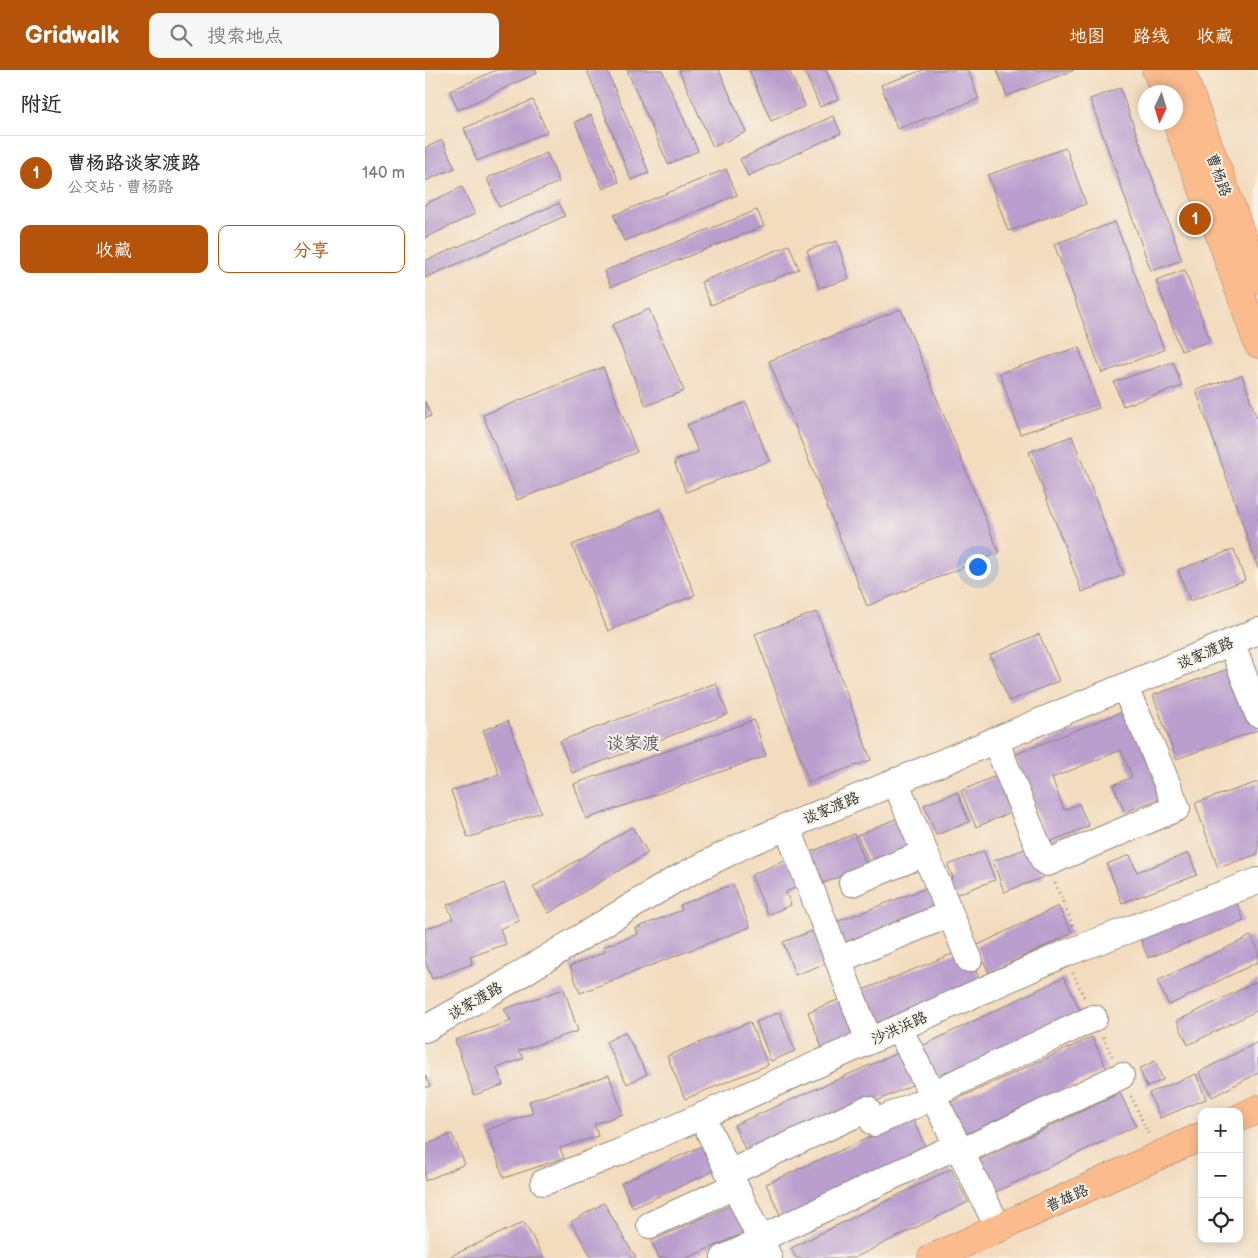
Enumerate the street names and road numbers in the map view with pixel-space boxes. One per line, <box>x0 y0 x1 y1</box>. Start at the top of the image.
street label: 曹杨路 <box>1202 151 1235 200</box>
street label: 谈家渡路 <box>1174 633 1237 674</box>
street label: 谈家渡路 <box>800 788 863 829</box>
street label: 谈家渡路 <box>445 978 506 1025</box>
street label: 沙洪浜路 <box>868 1008 930 1049</box>
street label: 普雄路 <box>1043 1181 1092 1216</box>

